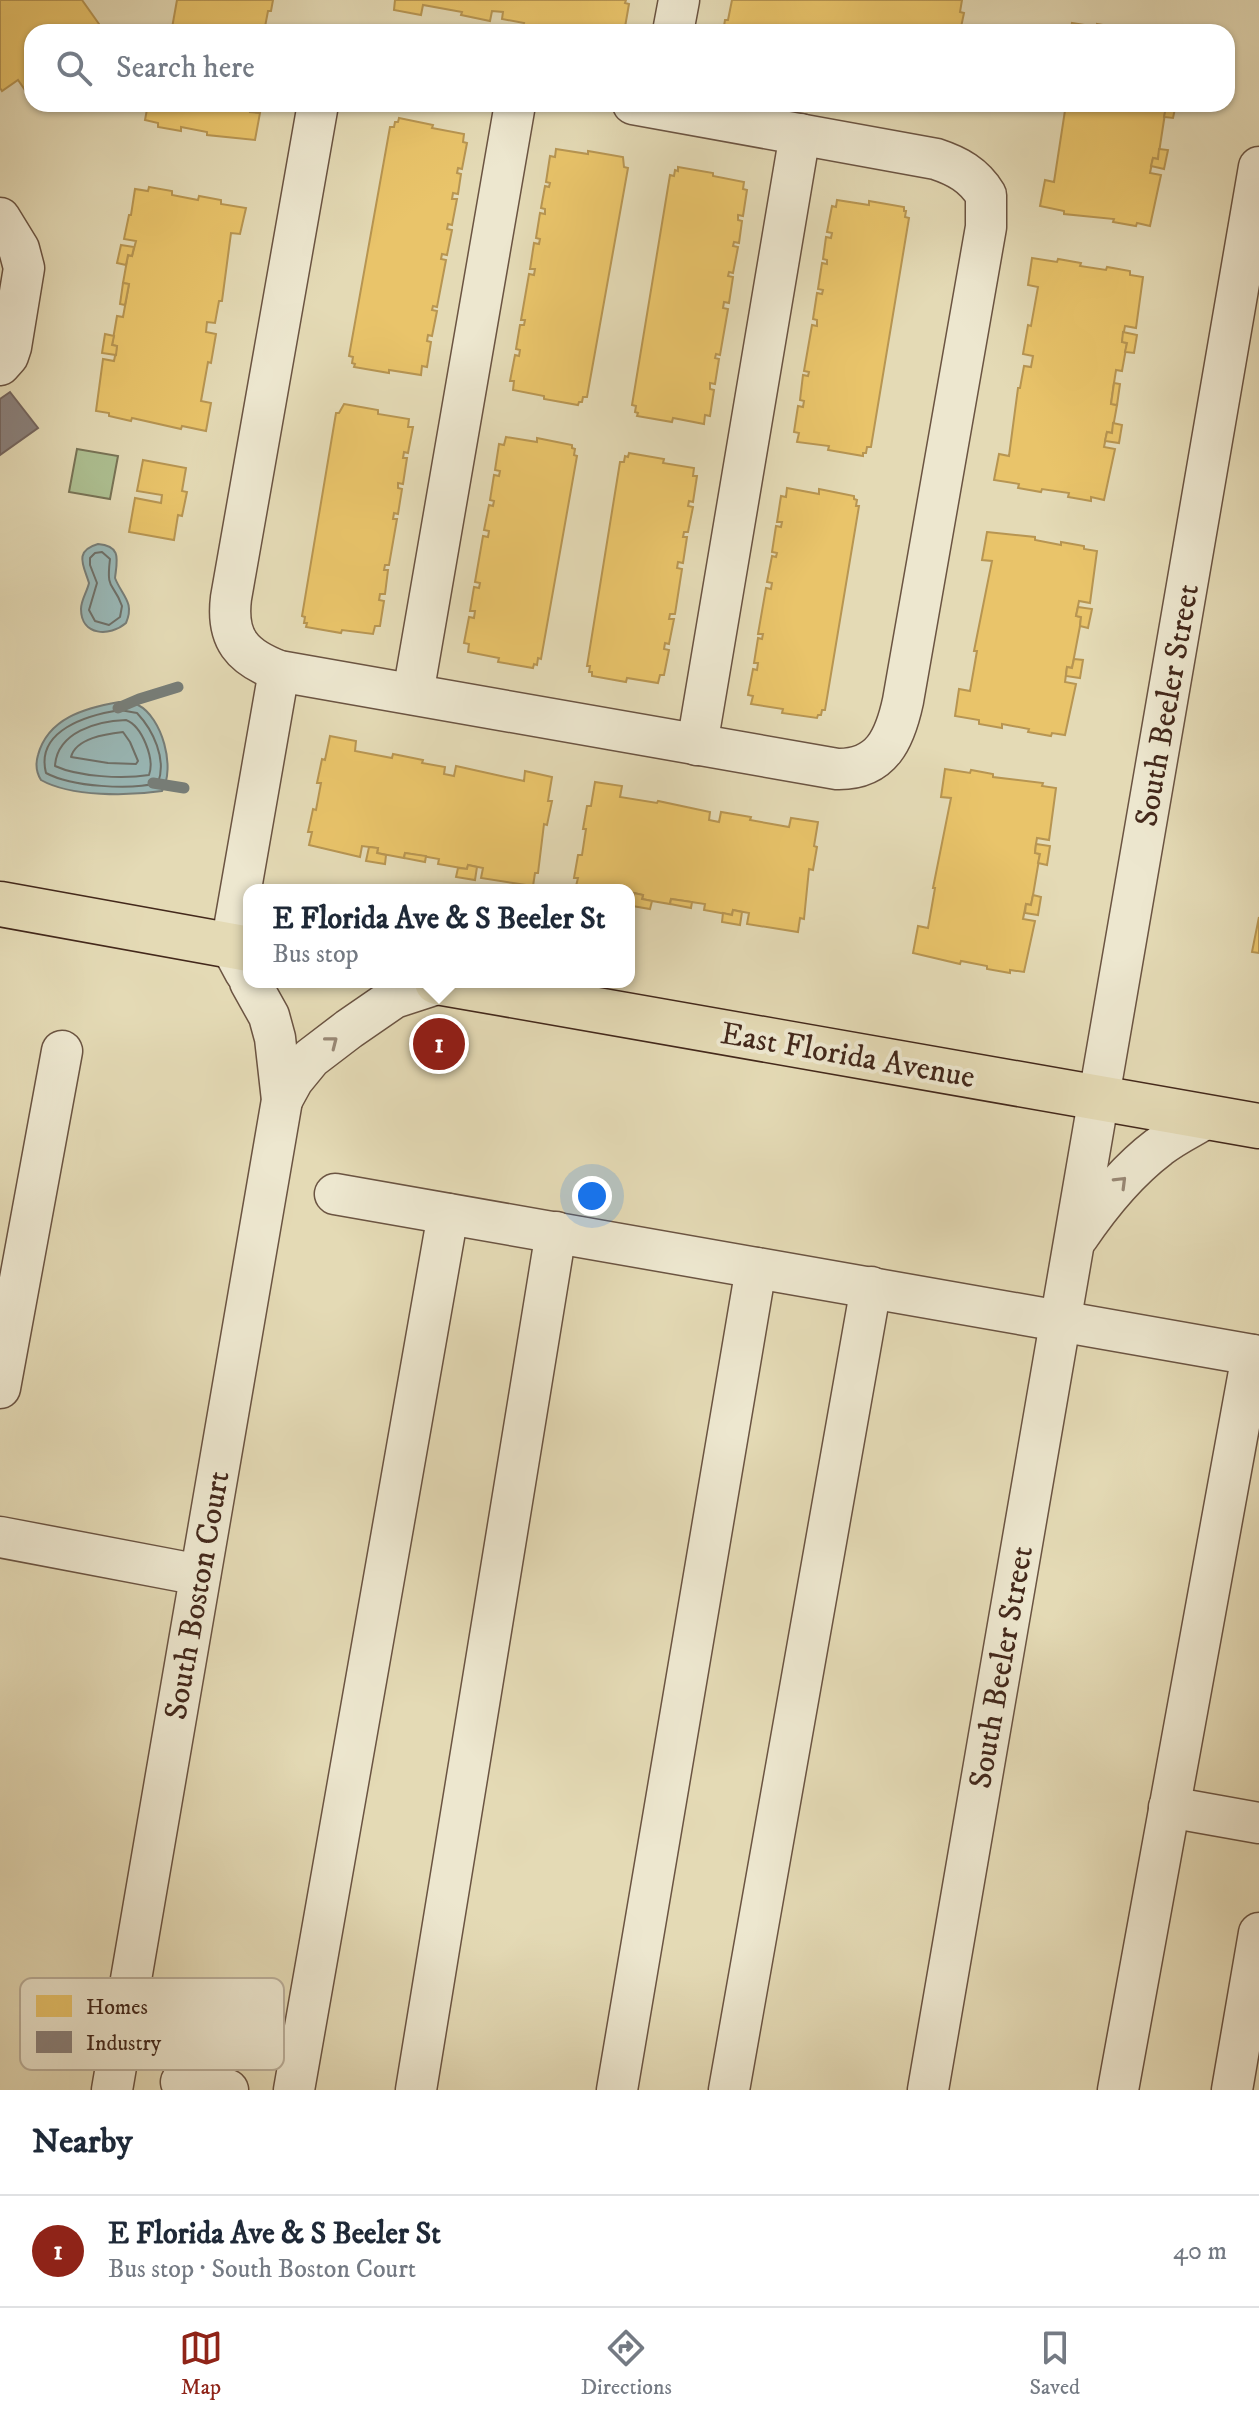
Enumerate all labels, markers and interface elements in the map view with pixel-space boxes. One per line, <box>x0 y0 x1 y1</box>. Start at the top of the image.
search box <box>24 24 1235 112</box>
icon: search <box>52 46 96 90</box>
text: Search here <box>116 50 255 87</box>
street label: South Beeler Street <box>1127 581 1209 830</box>
popup <box>243 884 635 988</box>
text: E Florida Ave & S Beeler St <box>273 901 605 938</box>
text: Bus stop <box>273 938 359 971</box>
pin: 1 <box>413 1014 465 1074</box>
street label: East Florida Avenue <box>717 1014 978 1098</box>
one-way arrow <box>323 1037 337 1051</box>
your location <box>572 1176 612 1216</box>
one-way arrow <box>1112 1177 1126 1191</box>
street label: South Boston Court <box>156 1468 240 1723</box>
street label: South Beeler Street <box>961 1543 1043 1792</box>
legend <box>20 1978 284 2070</box>
text: Homes <box>86 1994 148 2021</box>
text: Industry <box>86 2030 162 2057</box>
text: Nearby <box>32 2121 133 2163</box>
text: E Florida Ave & S Beeler St <box>108 2216 441 2253</box>
text: 1 <box>53 2235 63 2268</box>
text: 40 m <box>1173 2235 1227 2268</box>
text: Bus stop · South Boston Court <box>108 2253 416 2286</box>
tab: Map <box>179 2326 223 2401</box>
tab: Directions <box>581 2326 672 2401</box>
tab: Saved <box>1030 2326 1080 2401</box>

